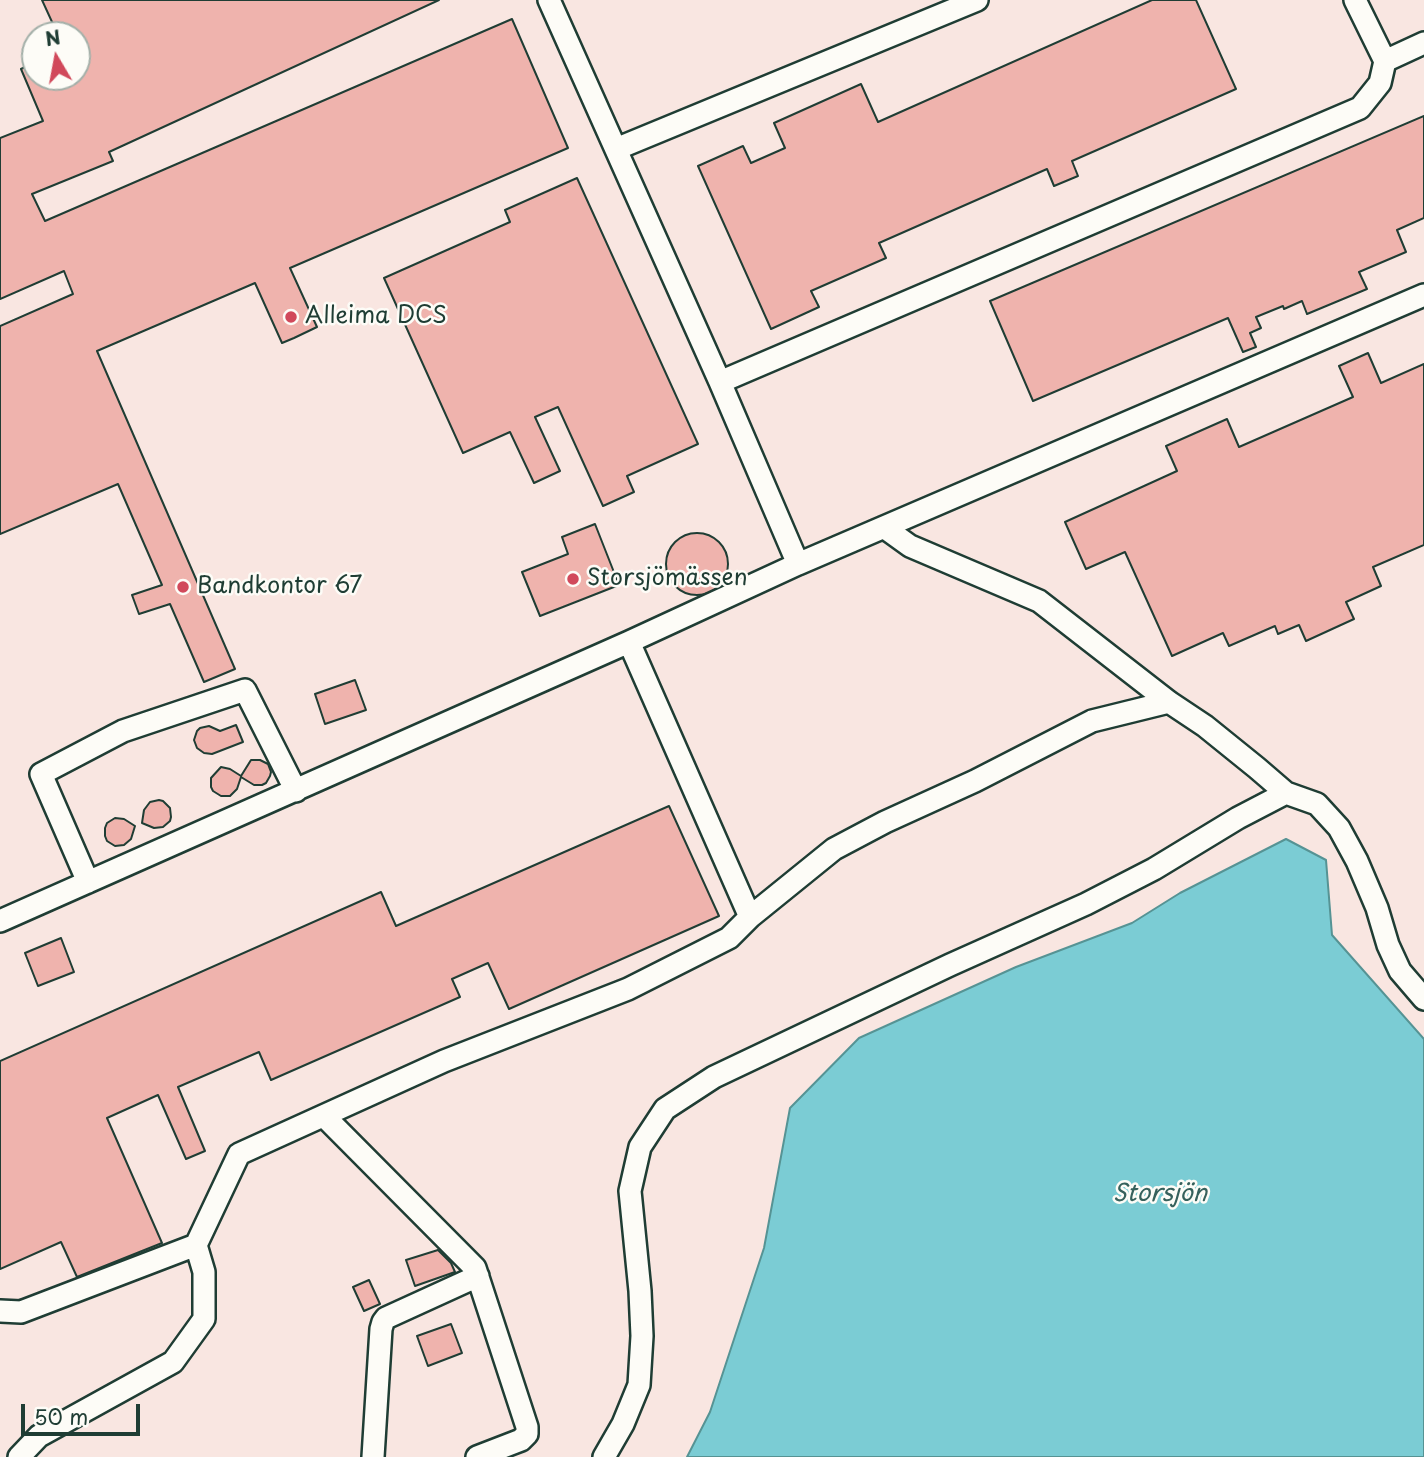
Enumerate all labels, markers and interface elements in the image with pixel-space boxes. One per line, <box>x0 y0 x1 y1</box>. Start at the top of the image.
north arrow <box>21 21 91 91</box>
text: N <box>43 22 63 52</box>
place label: Alleima DCS <box>305 303 447 331</box>
marker: Alleima DCS <box>283 309 299 325</box>
place label: Storsjömässen <box>587 565 747 593</box>
marker: Storsjömässen <box>565 571 581 587</box>
place label: Bandkontor 67 <box>197 573 362 601</box>
marker: Bandkontor 67 <box>175 579 191 595</box>
water label: Storsjön <box>1113 1180 1207 1208</box>
scale bar <box>24 1390 144 1434</box>
text: 50 m <box>34 1400 88 1432</box>

